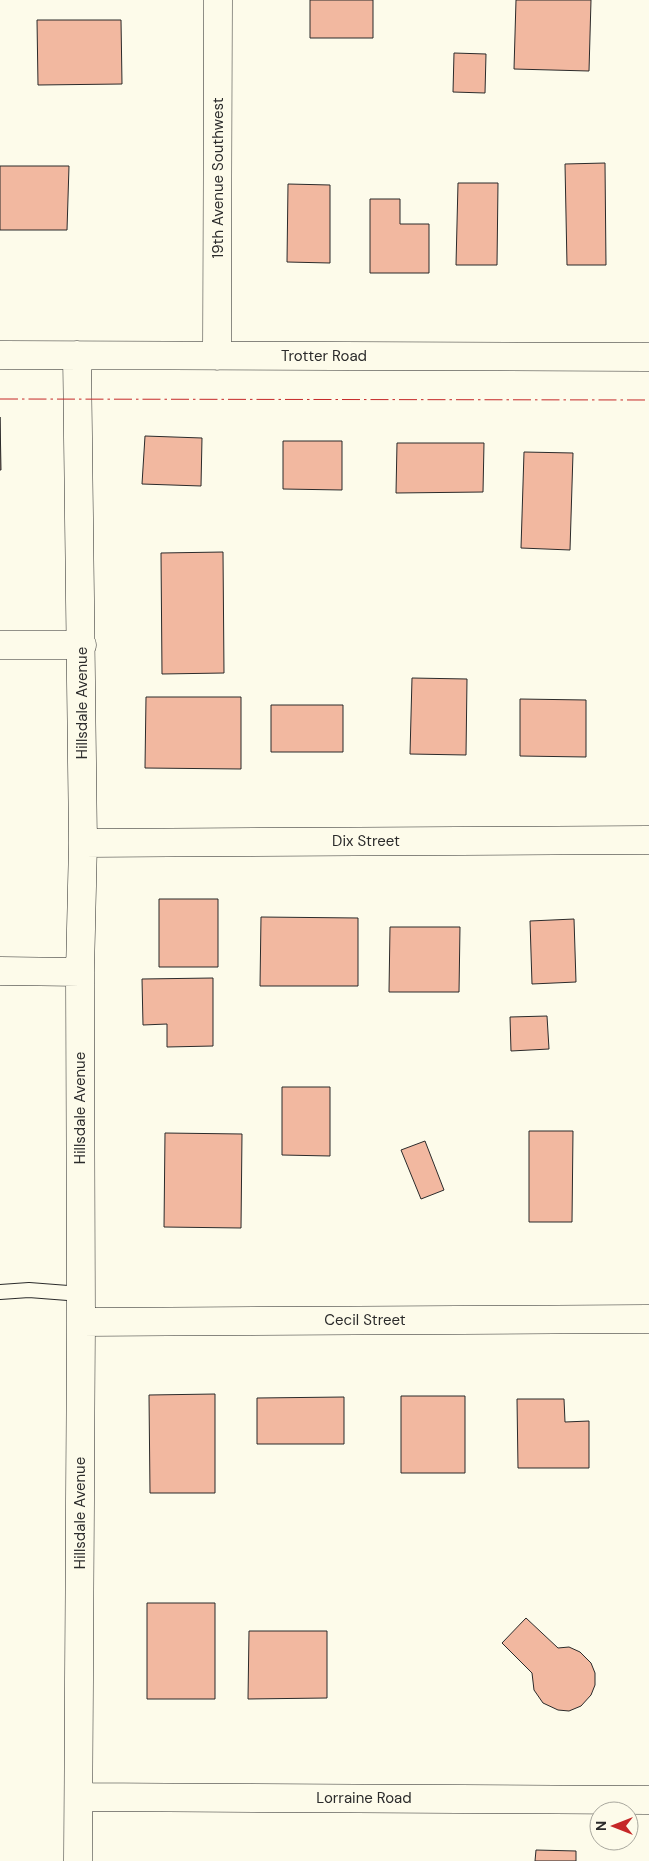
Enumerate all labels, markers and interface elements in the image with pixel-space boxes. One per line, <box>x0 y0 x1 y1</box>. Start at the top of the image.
street label: 19th Avenue Southwest <box>208 97 228 259</box>
street label: Trotter Road <box>281 346 367 366</box>
street label: Hillsdale Avenue <box>72 647 92 759</box>
street label: Dix Street <box>332 831 400 851</box>
street label: Hillsdale Avenue <box>70 1052 90 1164</box>
street label: Cecil Street <box>324 1310 406 1330</box>
street label: Hillsdale Avenue <box>70 1457 90 1569</box>
street label: Lorraine Road <box>316 1788 412 1808</box>
north arrow <box>589 1801 639 1851</box>
text: N <box>592 1821 610 1831</box>

